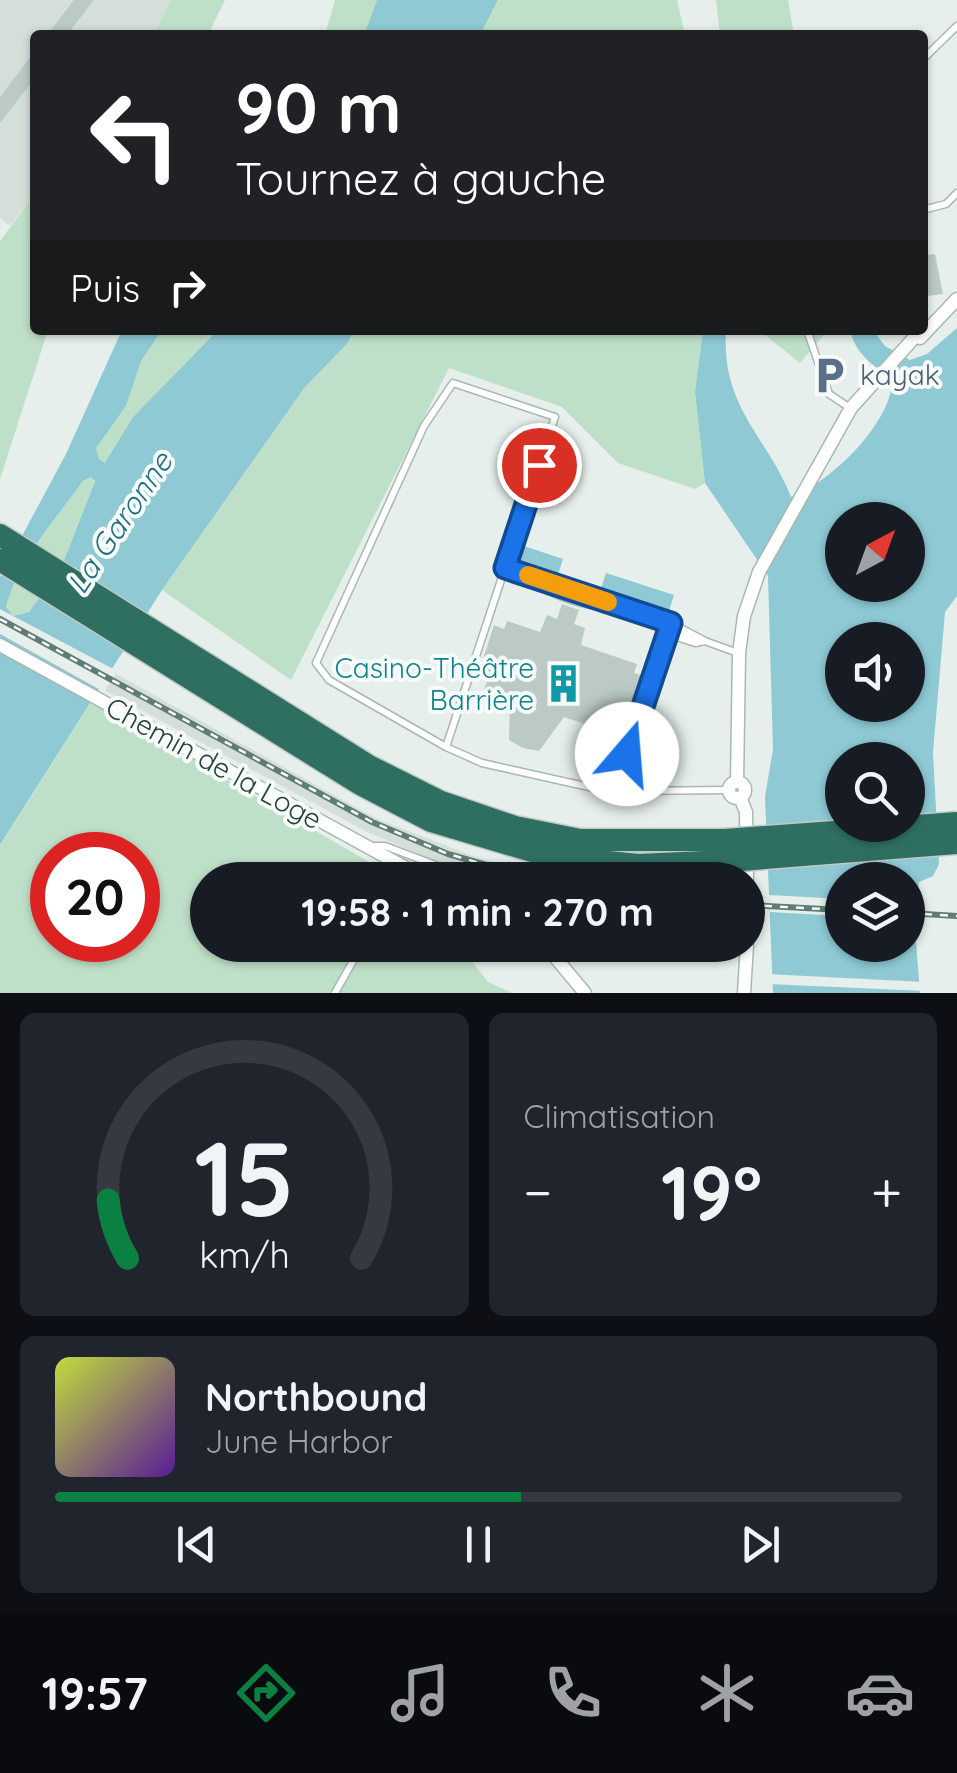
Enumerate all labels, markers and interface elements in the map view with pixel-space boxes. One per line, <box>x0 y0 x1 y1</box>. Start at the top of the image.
text: 90 m <box>235 63 402 151</box>
icon: left <box>70 70 200 200</box>
text: Tournez à gauche <box>235 150 606 206</box>
icon: right <box>160 260 215 315</box>
text: Puis <box>70 264 140 312</box>
parking icon: kayak <box>809 354 851 396</box>
place label: kayak <box>860 357 940 392</box>
pin <box>497 423 582 508</box>
icon: arrive <box>512 438 567 493</box>
water label: La Garonne <box>58 444 181 600</box>
north arrow <box>825 502 925 602</box>
map controls <box>825 502 925 962</box>
button: sound <box>825 622 925 722</box>
place label: Casino-Théâtre Barrière <box>334 650 534 717</box>
building icon: Casino-Théâtre Barrière <box>543 663 585 705</box>
street label: Chemin de la Loge <box>100 689 328 836</box>
position arrow <box>575 702 679 806</box>
button: search <box>825 742 925 842</box>
speed limit sign: 20 <box>30 832 160 962</box>
button: layers <box>825 862 925 962</box>
text: 19:58 · 1 min · 270 m <box>301 888 654 936</box>
text: Climatisation <box>524 1096 715 1136</box>
text: 15 <box>194 1112 294 1242</box>
text: 19° <box>661 1145 762 1239</box>
text: − <box>524 1157 552 1226</box>
text: + <box>871 1157 902 1226</box>
text: km/h <box>199 1232 290 1277</box>
text: Northbound <box>205 1373 427 1421</box>
text: June Harbor <box>205 1421 393 1461</box>
icon: previous <box>169 1517 224 1572</box>
icon: pause <box>451 1517 506 1572</box>
icon: next <box>733 1517 788 1572</box>
icon: directions <box>231 1658 301 1728</box>
icon: music <box>385 1658 455 1728</box>
icon: phone <box>538 1658 608 1728</box>
icon: climate <box>692 1658 762 1728</box>
icon: car <box>845 1658 915 1728</box>
text: 19:57 <box>42 1665 148 1721</box>

